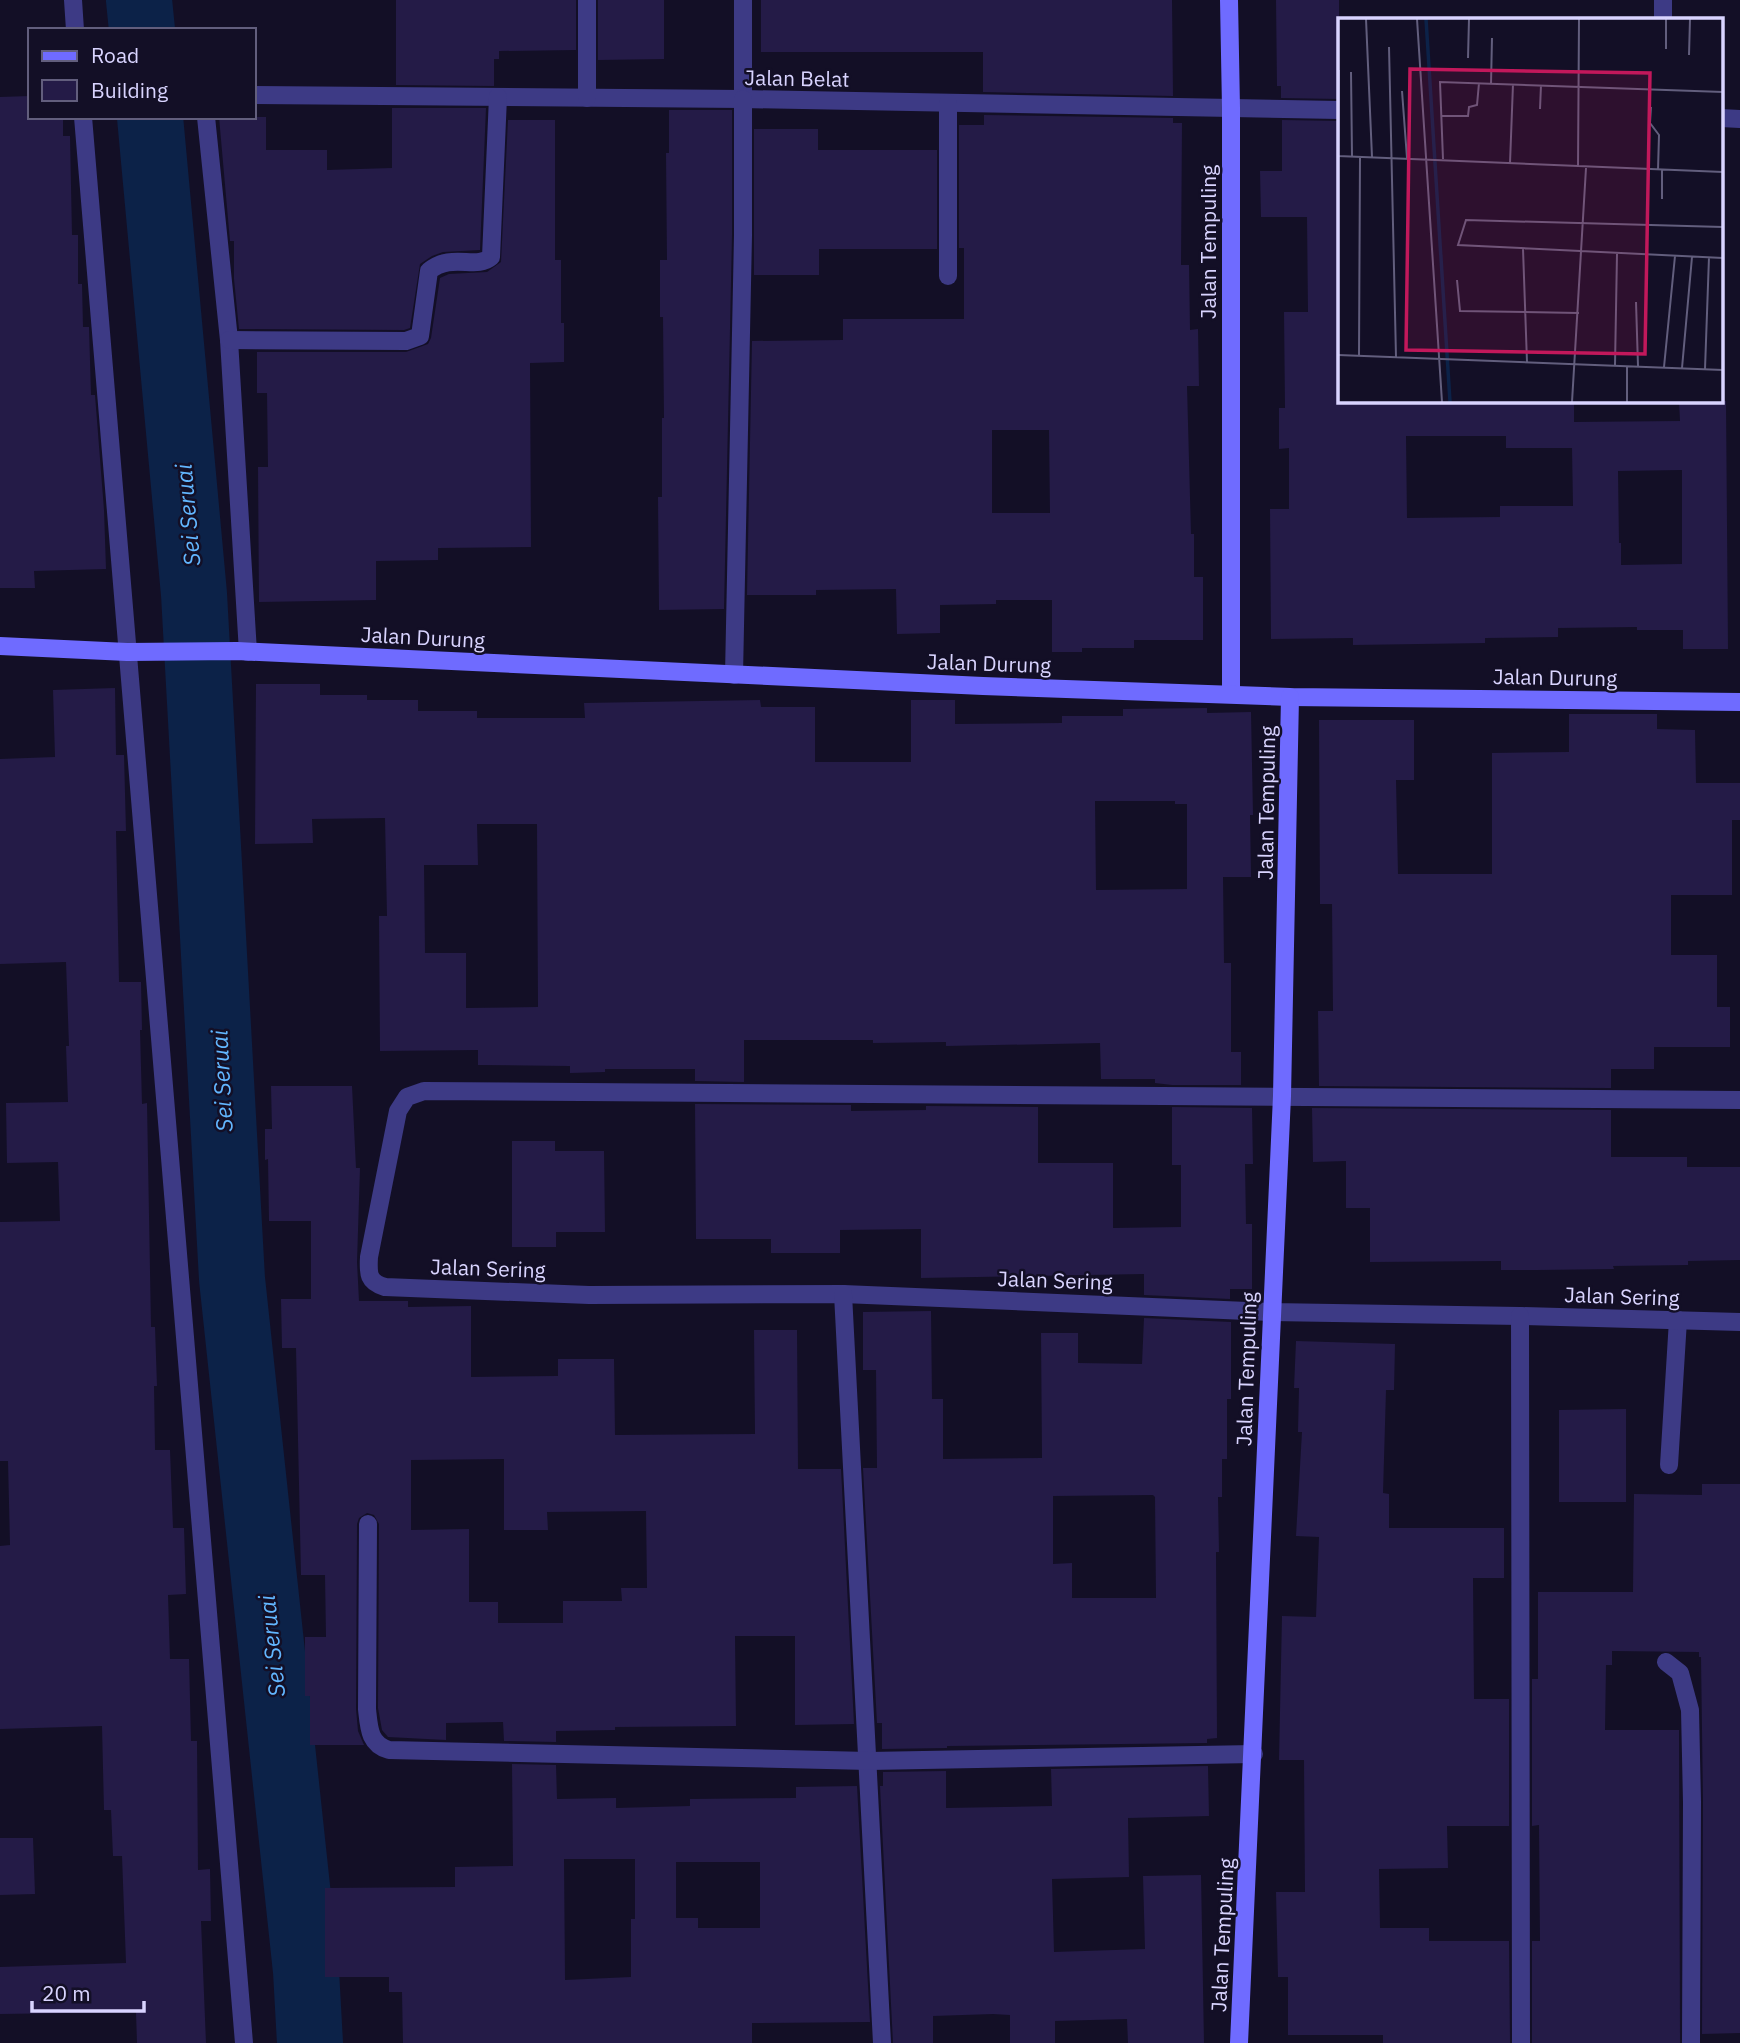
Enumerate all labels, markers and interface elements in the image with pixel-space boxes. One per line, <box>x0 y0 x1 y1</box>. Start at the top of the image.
inset map <box>1338 18 1722 402</box>
legend <box>28 28 256 119</box>
text: Road <box>91 41 139 69</box>
street label: Jalan Belat <box>744 63 850 93</box>
text: Building <box>91 76 168 104</box>
street label: Jalan Tempuling <box>1194 165 1222 319</box>
water label: Sei Seruai <box>168 462 206 567</box>
street label: Jalan Durung <box>360 620 486 654</box>
street label: Jalan Durung <box>926 647 1052 679</box>
street label: Jalan Durung <box>1493 662 1617 692</box>
street label: Jalan Tempuling <box>1251 726 1281 880</box>
water label: Sei Seruai <box>203 1028 239 1133</box>
street label: Jalan Sering <box>430 1252 546 1284</box>
street label: Jalan Sering <box>997 1264 1113 1296</box>
street label: Jalan Sering <box>1564 1280 1680 1312</box>
street label: Jalan Tempuling <box>1229 1291 1263 1447</box>
water label: Sei Seruai <box>251 1593 291 1698</box>
street label: Jalan Tempuling <box>1204 1857 1240 2013</box>
scale bar <box>32 1969 144 2013</box>
text: 20 m <box>42 1979 91 2007</box>

